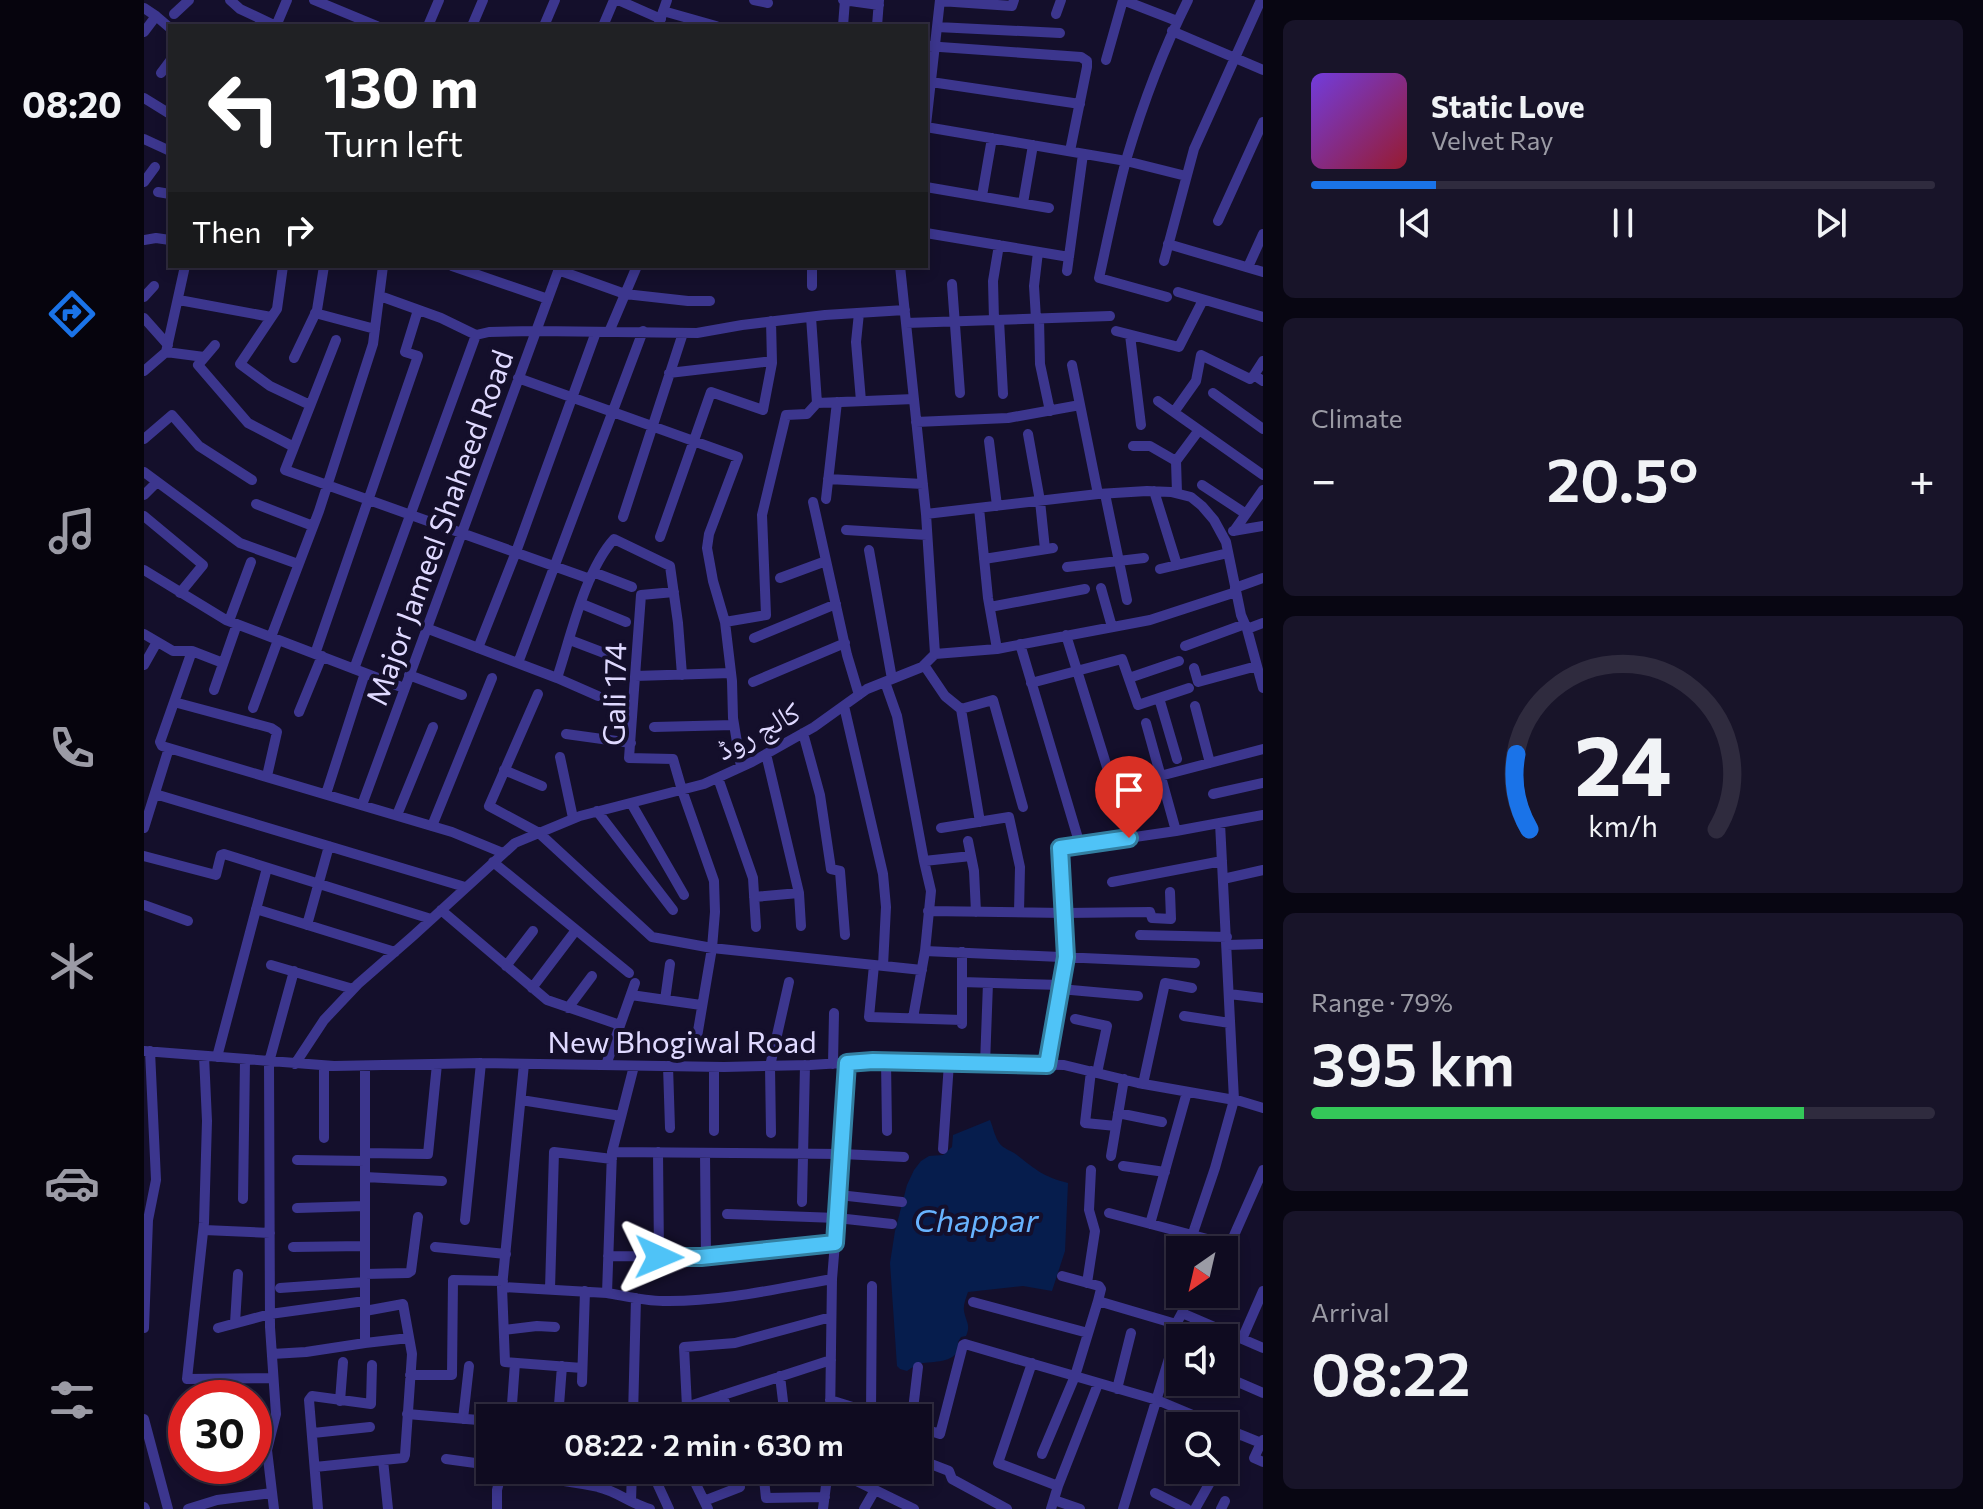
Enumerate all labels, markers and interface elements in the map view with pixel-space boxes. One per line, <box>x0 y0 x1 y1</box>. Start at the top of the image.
text: 130 m <box>324 51 479 120</box>
icon: left <box>192 56 296 160</box>
text: 08:20 <box>22 81 122 125</box>
text: Static Love <box>1431 87 1585 124</box>
text: Turn left <box>324 120 463 164</box>
text: Velvet Ray <box>1431 124 1554 155</box>
icon: previous <box>1393 201 1437 245</box>
icon: pause <box>1601 201 1645 245</box>
icon: next <box>1809 201 1853 245</box>
icon: right <box>277 208 321 252</box>
text: Then <box>192 212 261 249</box>
icon: directions <box>44 286 100 342</box>
street label: Major Jameel Shaheed Road <box>356 344 520 710</box>
text: Climate <box>1311 402 1403 433</box>
text: 20.5° <box>1547 441 1699 514</box>
text: − <box>1311 451 1336 505</box>
text: + <box>1909 451 1935 505</box>
icon: music <box>44 503 100 559</box>
street label: Gali 174 <box>594 642 632 746</box>
street label: کالج روڈ <box>709 691 807 769</box>
text: 24 <box>1574 711 1672 813</box>
icon: phone <box>44 720 100 776</box>
pin <box>1095 756 1163 838</box>
icon: arrive <box>1107 768 1151 812</box>
text: km/h <box>1588 809 1658 844</box>
icon: climate <box>44 938 100 994</box>
text: Range · 79% <box>1311 986 1453 1017</box>
street label: New Bhogiwal Road <box>547 1022 817 1059</box>
text: 395 km <box>1311 1025 1515 1098</box>
icon: car <box>44 1155 100 1211</box>
water label: Chappar <box>914 1199 1039 1239</box>
position arrow <box>617 1215 701 1299</box>
north arrow <box>1166 1236 1238 1308</box>
map controls <box>1166 1236 1238 1484</box>
text: Arrival <box>1311 1296 1390 1327</box>
button: sound <box>1166 1324 1238 1396</box>
text: 08:22 <box>1311 1335 1470 1408</box>
icon: filters <box>44 1372 100 1428</box>
speed limit sign: 30 <box>168 1380 272 1484</box>
button: search <box>1166 1412 1238 1484</box>
text: 08:22 · 2 min · 630 m <box>564 1425 844 1462</box>

